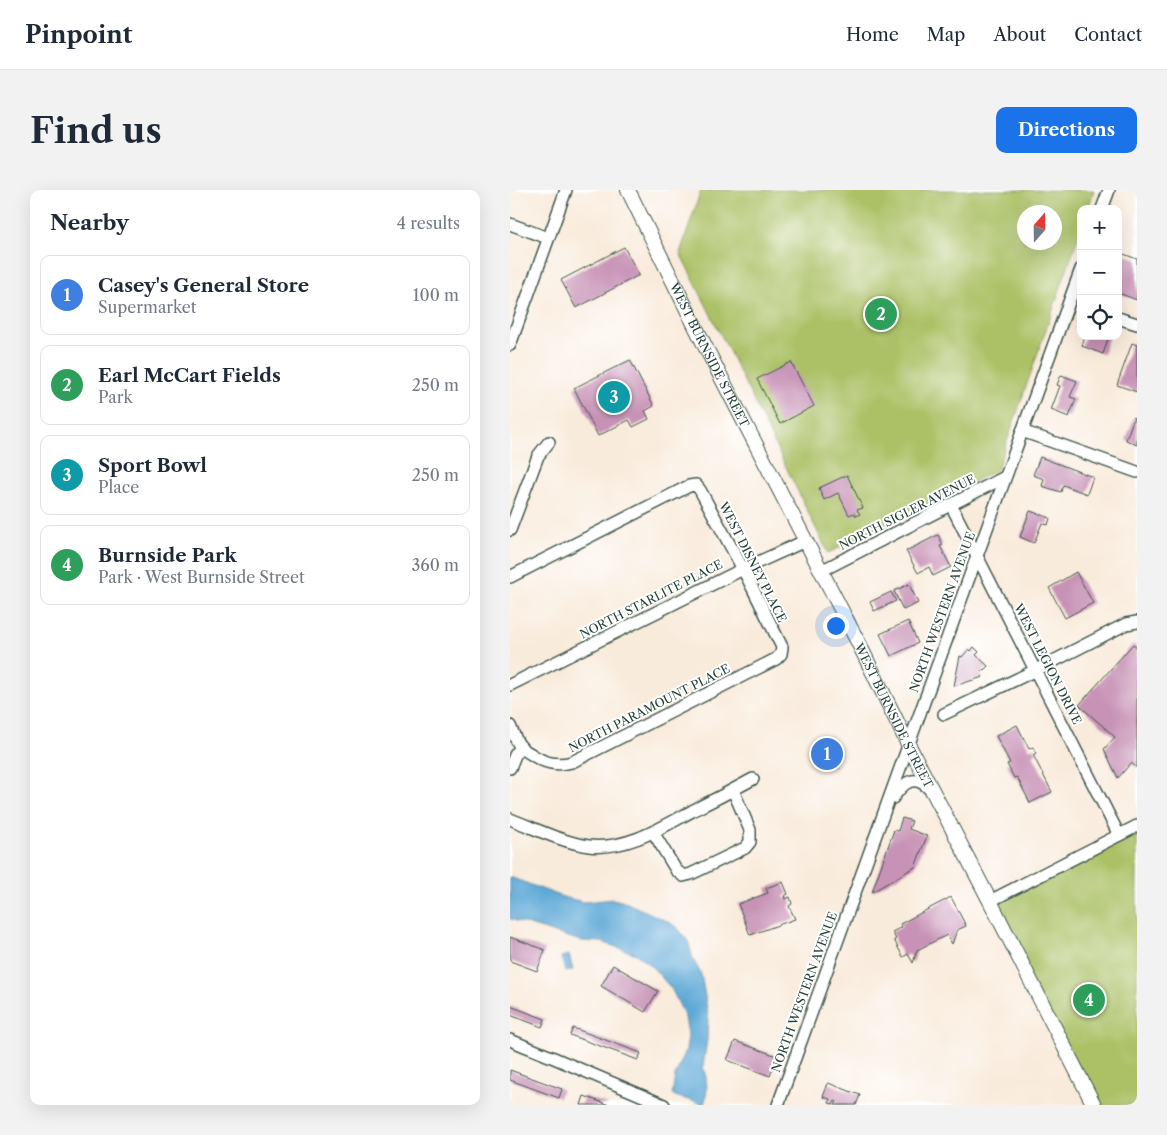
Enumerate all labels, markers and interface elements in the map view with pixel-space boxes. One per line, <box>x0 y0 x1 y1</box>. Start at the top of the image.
text: Pinpoint <box>25 20 132 49</box>
text: Home <box>846 24 899 46</box>
text: Map <box>927 24 965 46</box>
text: About <box>993 24 1046 46</box>
text: Contact <box>1074 24 1142 46</box>
button: Directions <box>996 107 1137 153</box>
text: Find us <box>30 109 162 152</box>
north arrow <box>1017 205 1062 250</box>
map controls <box>1077 205 1122 340</box>
button: + <box>1077 205 1122 250</box>
text: Nearby <box>50 210 129 235</box>
text: 4 results <box>397 213 460 233</box>
button: − <box>1077 250 1122 295</box>
text: Casey's General Store <box>98 274 309 297</box>
street label: WEST BURNSIDE STREET <box>667 279 753 430</box>
text: 1 <box>63 285 71 305</box>
text: 100 m <box>413 285 459 305</box>
pin: 2 <box>865 295 897 333</box>
button: locate <box>1077 295 1122 340</box>
text: Supermarket <box>98 297 196 317</box>
text: Earl McCart Fields <box>98 364 281 387</box>
text: 2 <box>62 375 72 395</box>
text: 250 m <box>412 375 459 395</box>
pin: 3 <box>598 378 630 416</box>
text: Park <box>98 387 133 407</box>
text: Sport Bowl <box>98 454 207 477</box>
text: 3 <box>62 465 72 485</box>
text: 250 m <box>412 465 459 485</box>
street label: NORTH SIGLER AVENUE <box>836 471 978 553</box>
text: Place <box>98 477 139 497</box>
street label: WEST DISNEY PLACE <box>716 498 790 625</box>
street label: NORTH WESTERN AVENUE <box>906 530 978 694</box>
text: Burnside Park <box>98 544 237 567</box>
text: 4 <box>62 555 72 575</box>
text: 360 m <box>412 555 459 575</box>
street label: NORTH STARLITE PLACE <box>577 556 725 642</box>
text: Park · West Burnside Street <box>98 567 305 587</box>
street label: WEST LEGION DRIVE <box>1011 600 1085 727</box>
your location <box>823 613 849 639</box>
street label: WEST BURNSIDE STREET <box>852 639 937 790</box>
street label: NORTH PARAMOUNT PLACE <box>566 661 732 755</box>
pin: 1 <box>811 735 843 773</box>
street label: NORTH WESTERN AVENUE <box>768 910 840 1074</box>
pin: 4 <box>1073 981 1105 1019</box>

